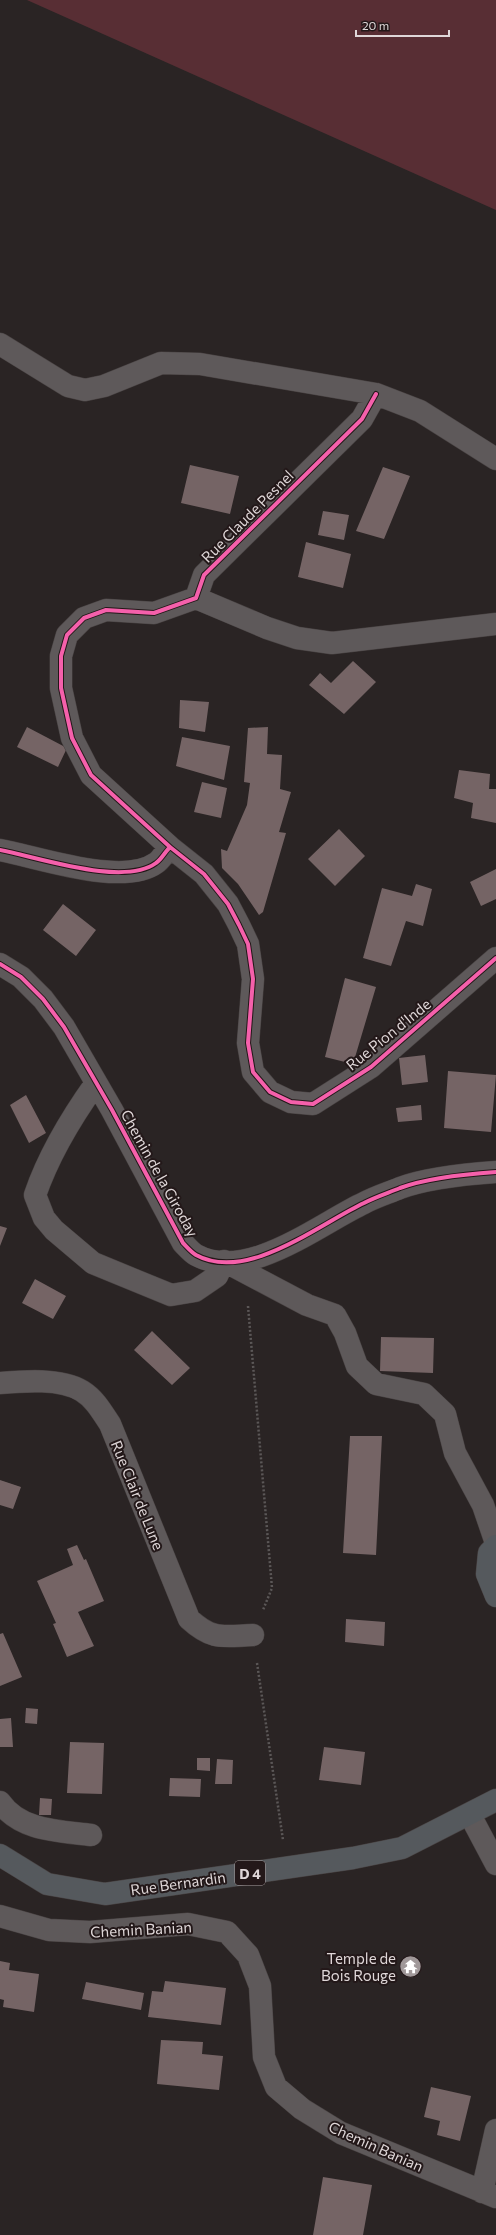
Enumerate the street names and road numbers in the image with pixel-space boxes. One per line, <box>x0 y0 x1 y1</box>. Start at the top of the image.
street label: Rue Claude Pesnel <box>197 466 297 566</box>
street label: Rue Pion d'Inde <box>342 994 434 1074</box>
street label: Chemin de la Giroday <box>118 1106 203 1240</box>
street label: Rue Clair de Lune <box>108 1438 168 1553</box>
road number: D 4 <box>235 1861 265 1885</box>
street label: Rue Bernardin <box>129 1867 227 1899</box>
street label: Chemin Banian <box>90 1917 192 1941</box>
street label: Chemin Banian <box>326 2117 426 2175</box>

